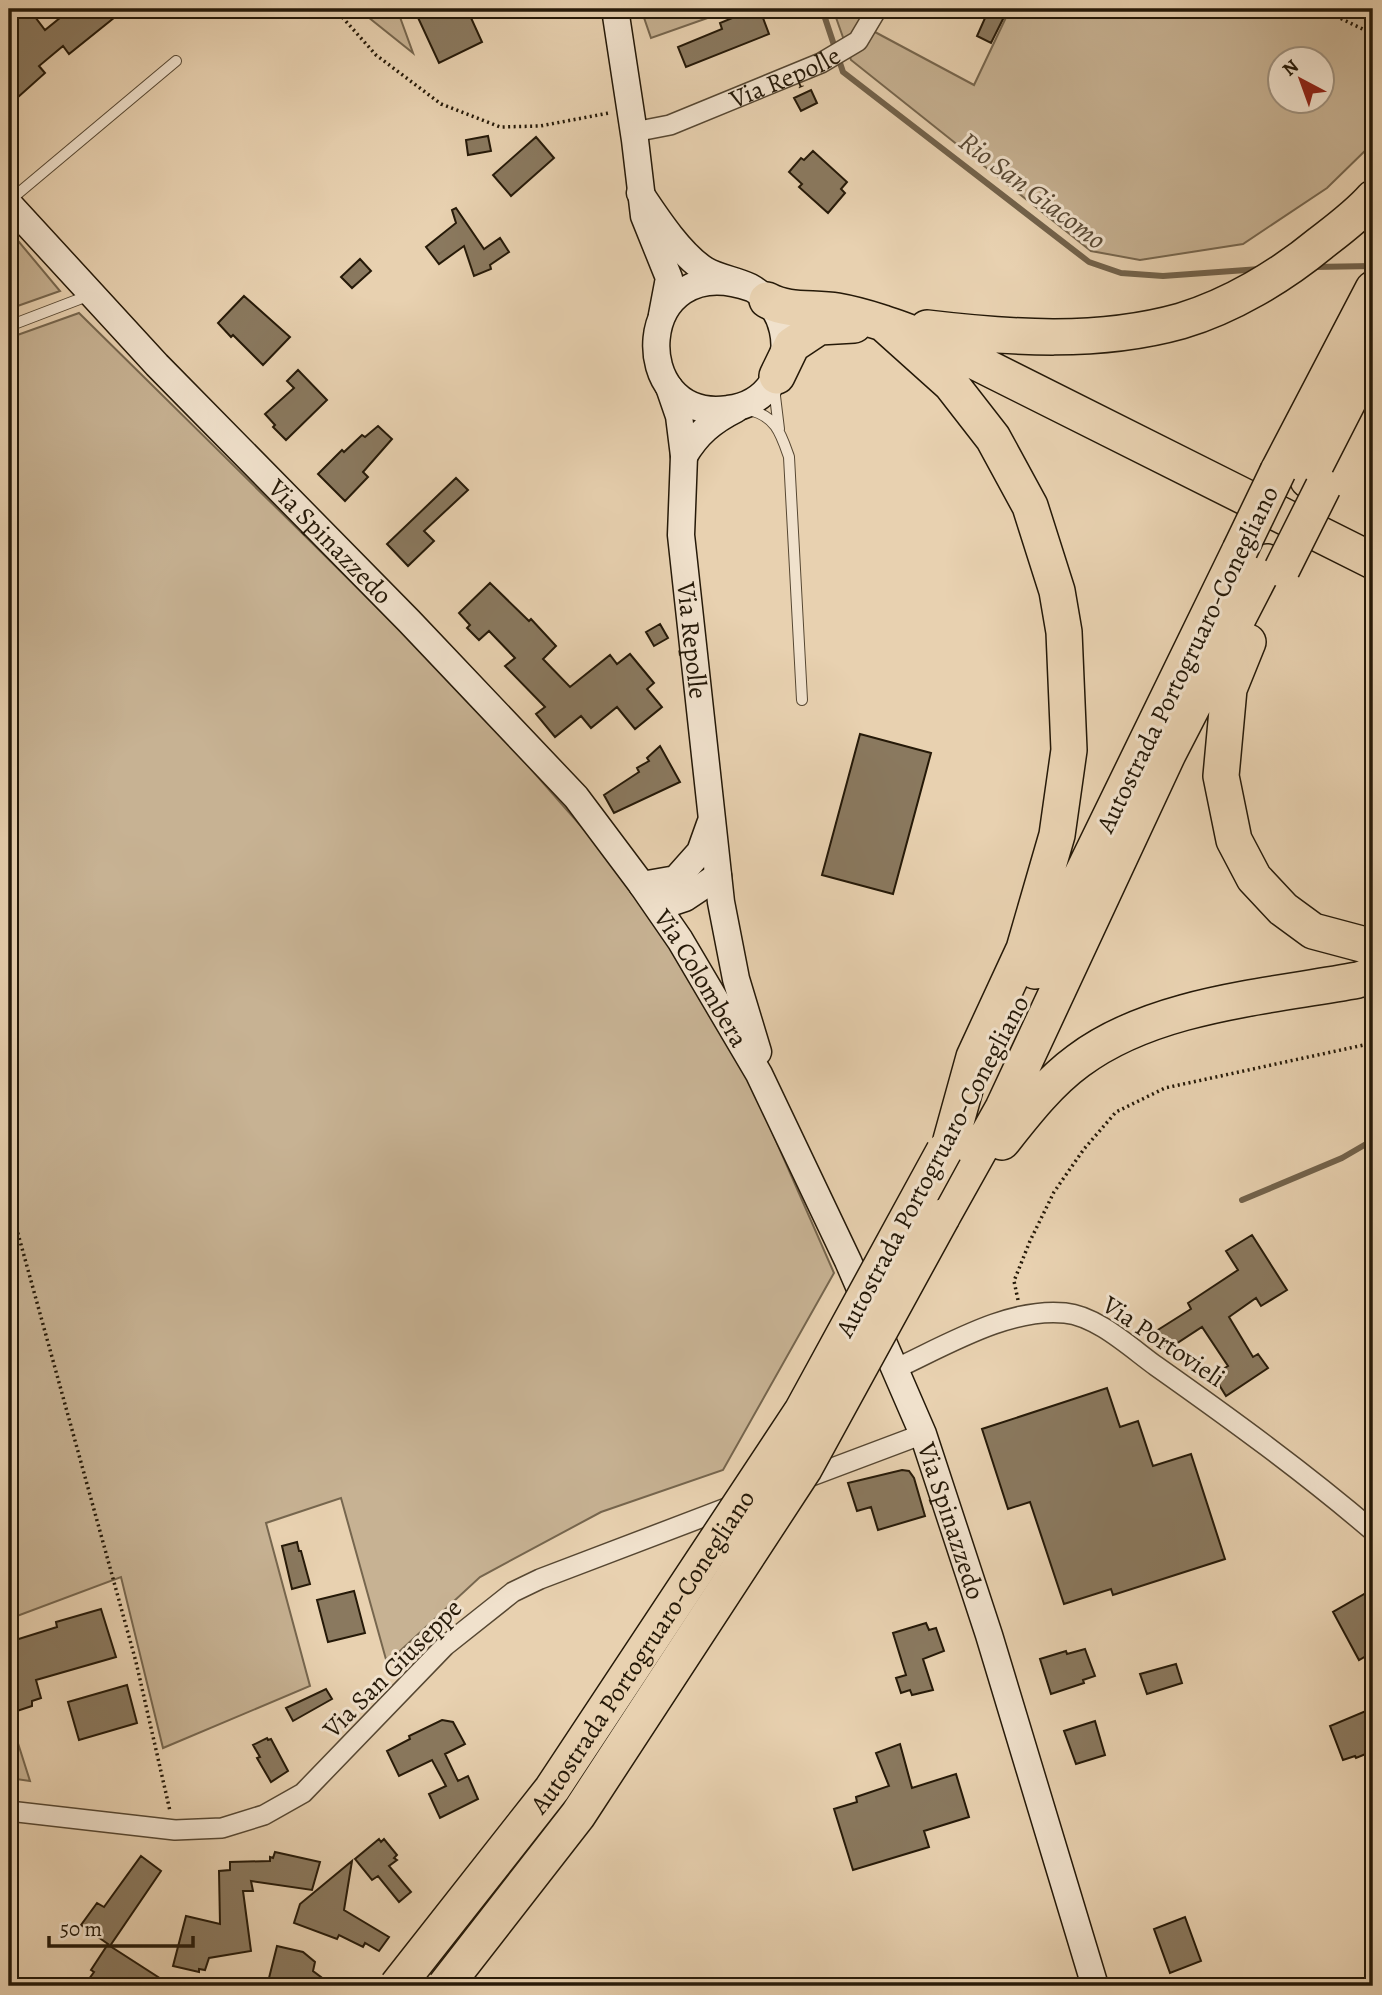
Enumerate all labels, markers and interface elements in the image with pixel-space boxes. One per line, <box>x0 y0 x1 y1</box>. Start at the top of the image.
street label: Via Repolle <box>723 38 847 117</box>
north arrow <box>1266 46 1336 116</box>
text: N <box>1277 53 1304 82</box>
water label: Rio San Giacomo <box>951 123 1114 259</box>
street label: Via Spinazzedo <box>260 470 400 612</box>
street label: Autostrada Portogruaro-Conegliano <box>1088 480 1287 839</box>
street label: Via Repolle <box>668 579 716 701</box>
street label: Via Colombera <box>645 901 756 1054</box>
street label: Autostrada Portogruaro-Conegliano <box>827 989 1038 1344</box>
street label: Via Portovieli <box>1095 1287 1232 1395</box>
street label: Via Spinazzedo <box>909 1437 993 1604</box>
street label: Autostrada Portogruaro-Conegliano <box>521 1483 763 1822</box>
street label: Via San Giuseppe <box>314 1591 470 1746</box>
scale bar <box>49 1904 192 1948</box>
text: 50 m <box>60 1915 102 1943</box>

